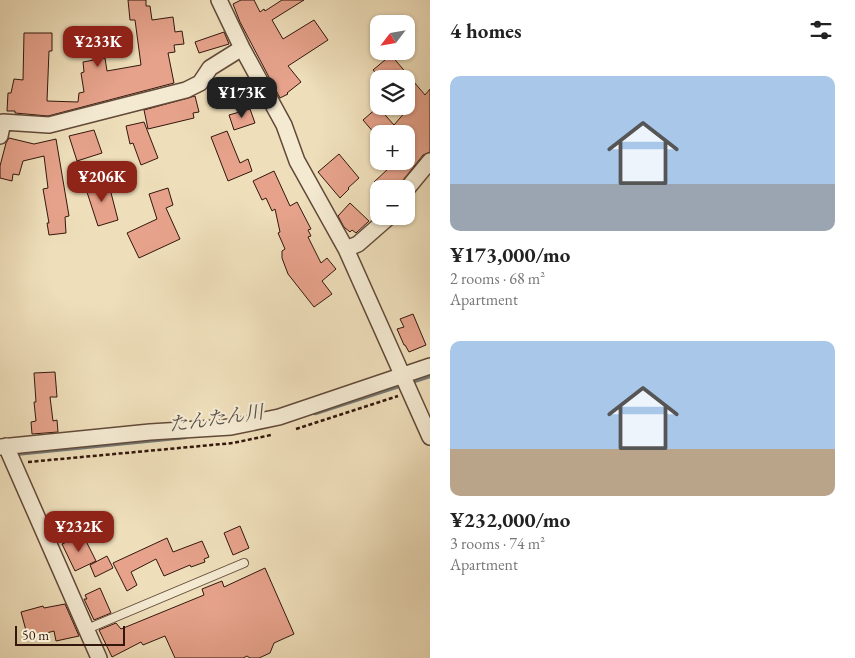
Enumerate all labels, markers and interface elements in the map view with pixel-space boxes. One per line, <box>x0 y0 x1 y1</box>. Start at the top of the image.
north arrow <box>370 15 415 60</box>
map controls <box>370 15 415 225</box>
icon: filters <box>807 16 835 44</box>
text: 4 homes <box>450 17 522 44</box>
pin: ¥233K <box>63 26 133 68</box>
text: ¥233K <box>74 31 122 52</box>
button: layers <box>370 70 415 115</box>
pin: ¥173K <box>207 76 277 119</box>
text: ¥173K <box>218 82 266 103</box>
icon: home <box>598 108 688 198</box>
button: + <box>370 125 415 170</box>
pin: ¥206K <box>67 160 137 203</box>
text: ¥206K <box>78 166 126 187</box>
button: − <box>370 180 415 225</box>
text: ¥173,000/mo <box>450 241 570 268</box>
text: 2 rooms · 68 m² <box>450 268 545 289</box>
text: Apartment <box>450 289 518 310</box>
icon: home <box>598 373 688 463</box>
water label: たんたん川 <box>167 399 267 437</box>
text: ¥232,000/mo <box>450 506 570 533</box>
pin: ¥232K <box>44 510 114 553</box>
text: ¥232K <box>55 516 103 537</box>
text: 3 rooms · 74 m² <box>450 533 545 554</box>
text: Apartment <box>450 554 518 575</box>
scale bar <box>15 623 125 646</box>
text: 50 m <box>22 626 49 644</box>

